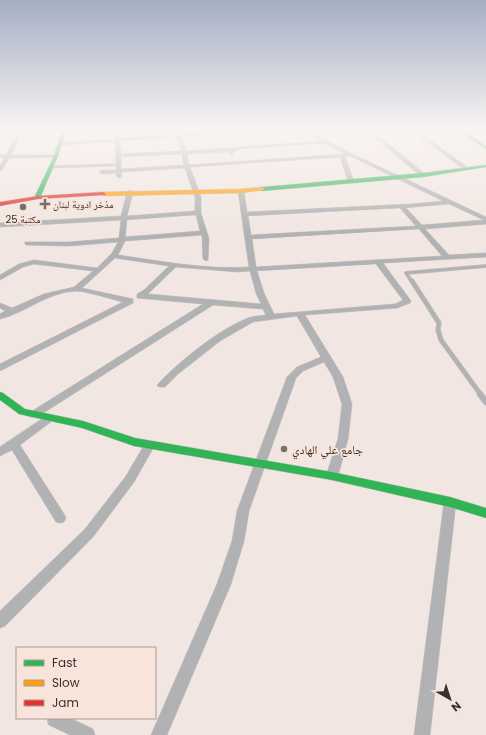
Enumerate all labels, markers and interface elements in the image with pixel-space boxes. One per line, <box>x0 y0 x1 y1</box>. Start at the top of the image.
place label: مذخر ادوية لبنان <box>53 197 114 212</box>
marker: مذخر ادوية لبنان <box>40 199 50 209</box>
marker: مكتبة 25 <box>18 202 28 212</box>
place label: مكتبة 25 <box>6 212 41 227</box>
place label: جامع علي الهادي <box>292 441 363 460</box>
marker: جامع علي الهادي <box>279 444 289 454</box>
legend <box>16 647 156 719</box>
text: Fast <box>52 654 77 671</box>
text: Slow <box>52 674 80 691</box>
north arrow <box>430 679 470 719</box>
text: Jam <box>52 694 79 711</box>
text: N <box>448 698 465 716</box>

